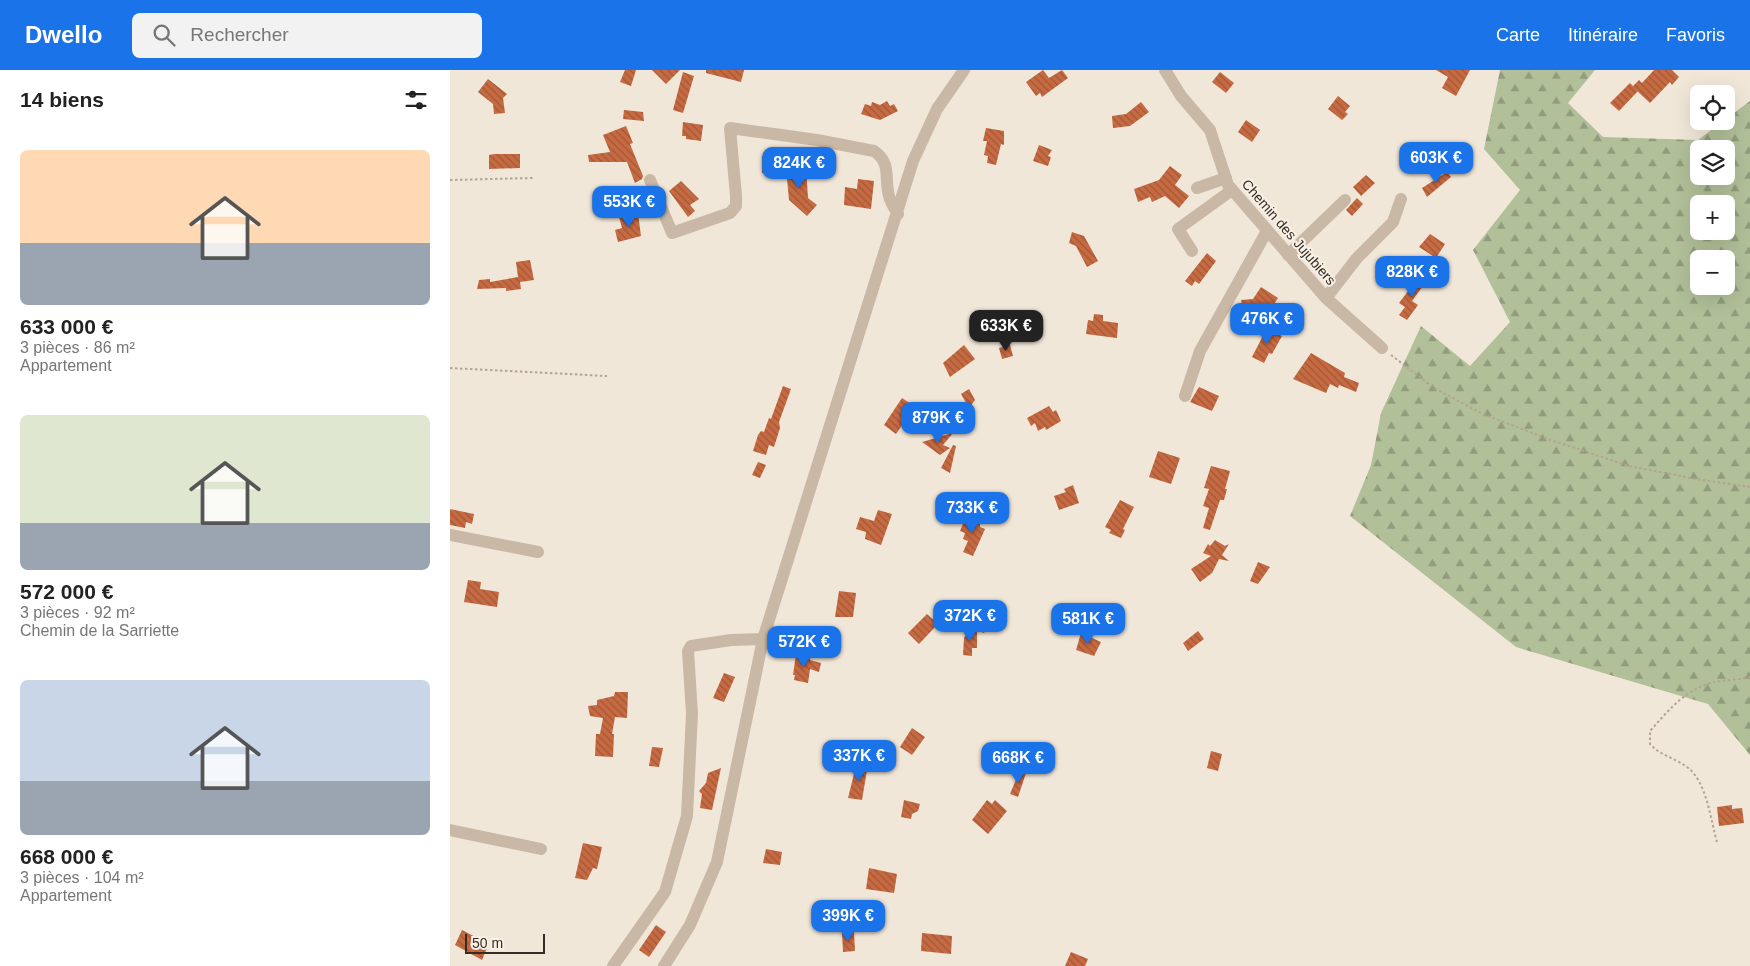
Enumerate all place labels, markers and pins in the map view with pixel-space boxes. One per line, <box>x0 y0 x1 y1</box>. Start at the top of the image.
pin: 603K € <box>1395 142 1477 184</box>
pin: 824K € <box>758 146 840 189</box>
pin: 553K € <box>588 186 670 228</box>
pin: 828K € <box>1371 256 1453 298</box>
pin: 476K € <box>1226 302 1308 345</box>
pin: 633K € <box>965 310 1047 352</box>
pin: 879K € <box>897 402 979 444</box>
pin: 733K € <box>931 492 1013 534</box>
pin: 372K € <box>929 600 1011 642</box>
pin: 581K € <box>1047 602 1129 645</box>
pin: 572K € <box>763 626 845 668</box>
pin: 337K € <box>818 740 900 782</box>
pin: 668K € <box>977 742 1059 784</box>
pin: 399K € <box>807 900 889 942</box>

